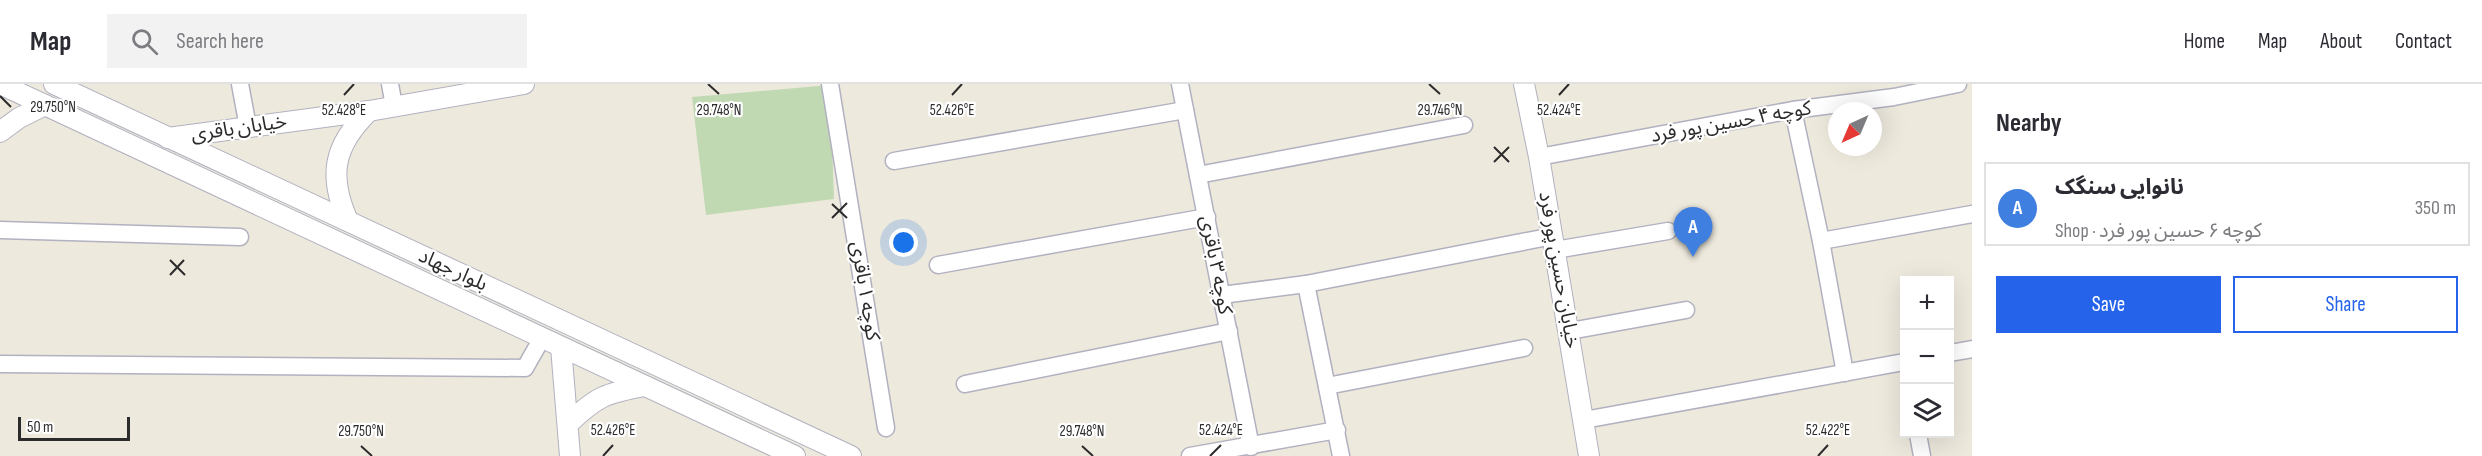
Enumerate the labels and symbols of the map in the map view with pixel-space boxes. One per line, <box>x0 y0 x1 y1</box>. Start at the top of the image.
street label: کوچه ۴ حسین پور فرد <box>1649 96 1814 148</box>
text: 29.750°N <box>30 98 76 117</box>
text: 52.428°E <box>322 101 366 120</box>
text: 29.748°N <box>697 101 741 120</box>
text: 52.426°E <box>930 101 974 120</box>
text: 29.746°N <box>1417 101 1463 120</box>
text: 52.424°E <box>1537 101 1581 120</box>
north arrow <box>1828 102 1882 156</box>
street label: خیابان باقری <box>190 109 288 147</box>
street label: خیابان حسین پور فرد <box>1533 190 1585 350</box>
pin: A <box>1674 208 1712 257</box>
street label: کوچه ۳ باقری <box>1195 213 1237 317</box>
your location <box>889 228 918 257</box>
street label: کوچه ۱ باقری <box>845 240 885 343</box>
street label: بلوار جهاد <box>415 244 491 296</box>
scale bar <box>18 414 130 442</box>
text: 52.426°E <box>591 421 635 440</box>
text: 52.424°E <box>1199 421 1243 440</box>
text: 52.422°E <box>1806 421 1850 440</box>
text: 29.750°N <box>338 422 384 441</box>
text: 29.748°N <box>1060 422 1104 441</box>

